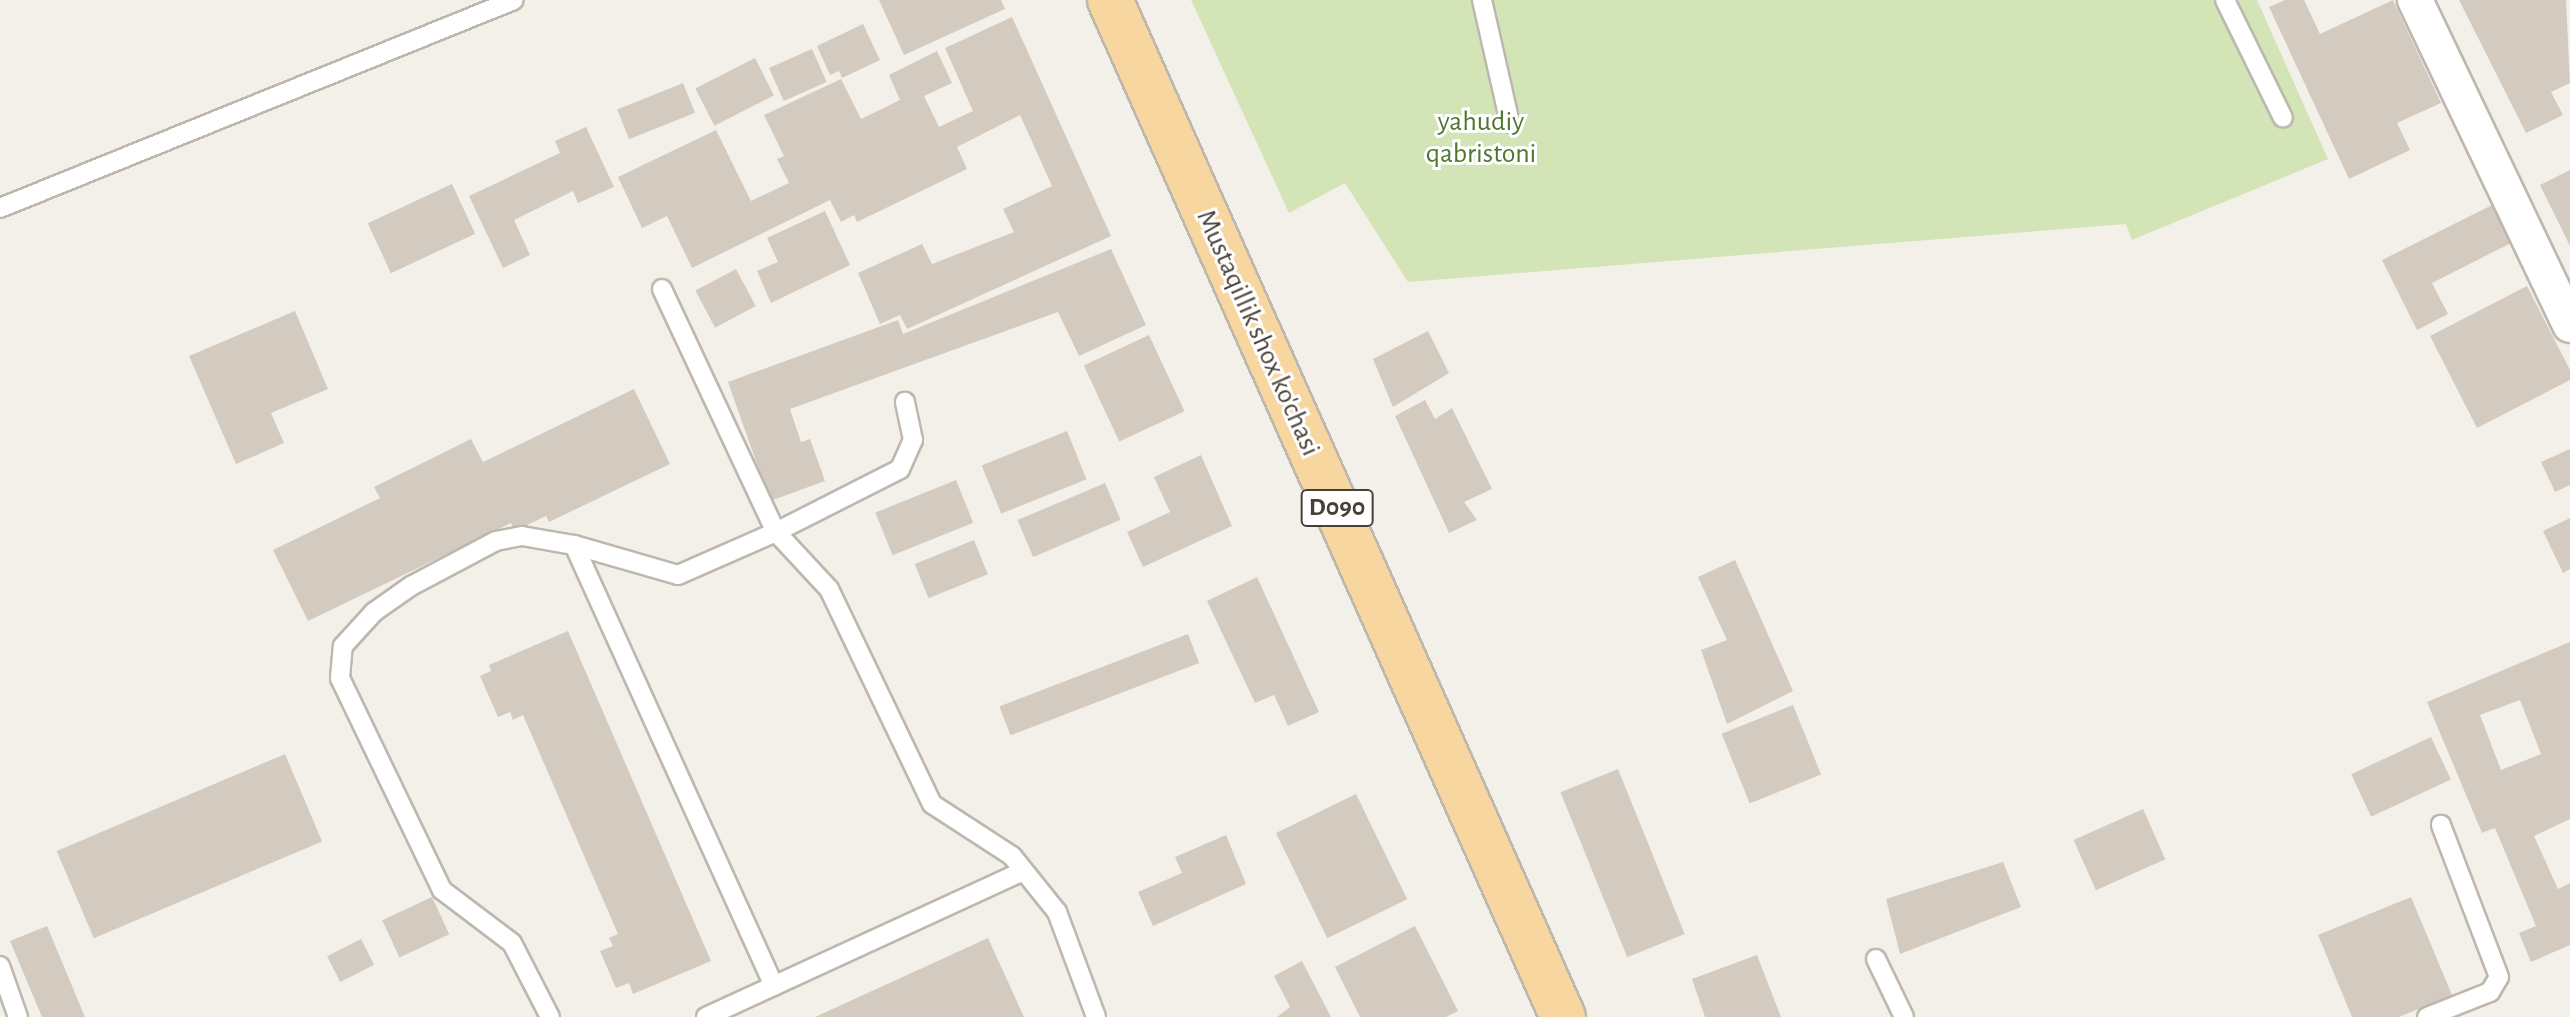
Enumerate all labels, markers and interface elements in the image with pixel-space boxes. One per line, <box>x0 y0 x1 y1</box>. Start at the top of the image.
park label: yahudiy qabristoni <box>1426 105 1536 171</box>
street label: Mustaqillik shox ko'chasi <box>1189 205 1327 461</box>
road number: D090 <box>1299 486 1375 530</box>

